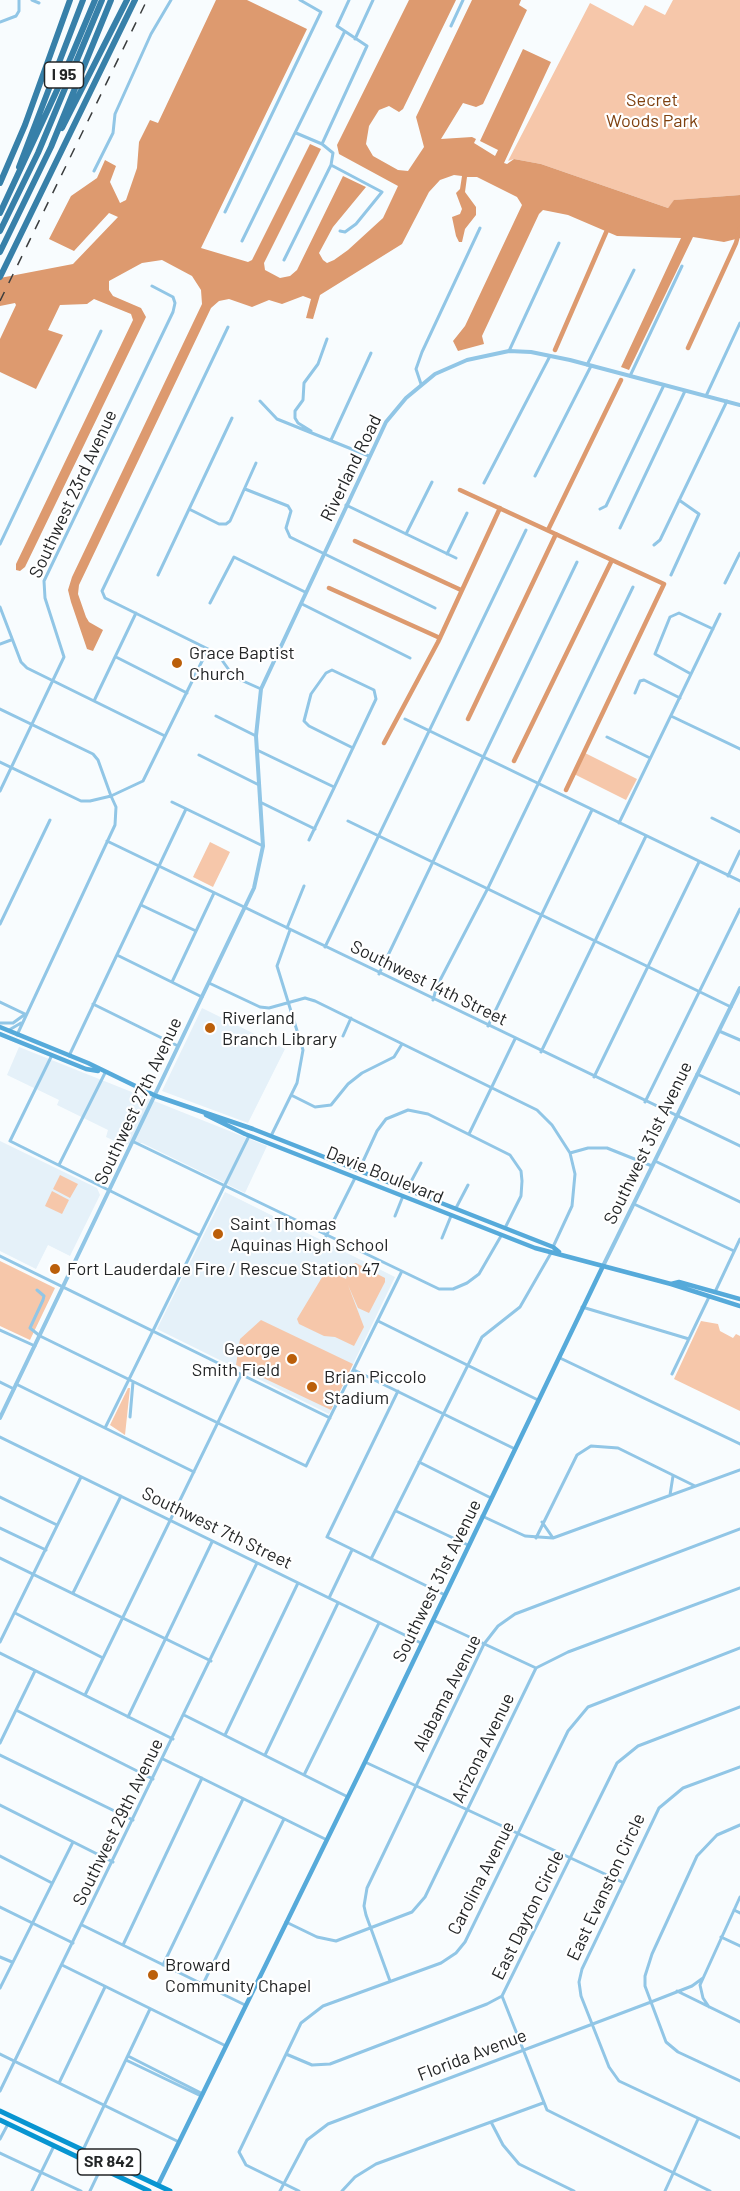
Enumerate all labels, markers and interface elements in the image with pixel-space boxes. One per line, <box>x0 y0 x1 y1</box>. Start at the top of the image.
road number: I 95 <box>44 62 84 88</box>
park label: Secret Woods Park <box>606 89 698 132</box>
street label: Southwest 23rd Avenue <box>25 407 121 581</box>
street label: Riverland Road <box>316 411 386 525</box>
place label: Grace Baptist Church <box>189 642 295 684</box>
marker: Grace Baptist Church <box>170 656 184 670</box>
street label: Southwest 14th Street <box>347 936 511 1030</box>
place label: Riverland Branch Library <box>222 1007 337 1050</box>
street label: Southwest 27th Avenue <box>90 1014 186 1188</box>
marker: Riverland Branch Library <box>203 1021 217 1035</box>
street label: Southwest 31st Avenue <box>599 1058 697 1228</box>
street label: Davie Boulevard <box>323 1142 447 1208</box>
place label: Saint Thomas Aquinas High School <box>230 1213 388 1256</box>
marker: Saint Thomas Aquinas High School <box>211 1227 225 1241</box>
place label: Fort Lauderdale Fire / Rescue Station 47 <box>67 1258 379 1280</box>
marker: Fort Lauderdale Fire / Rescue Station 47 <box>48 1262 62 1276</box>
place label: George Smith Field <box>192 1338 280 1380</box>
marker: George Smith Field <box>285 1352 299 1366</box>
place label: Brian Piccolo Stadium <box>324 1366 427 1408</box>
marker: Brian Piccolo Stadium <box>305 1380 319 1394</box>
street label: Southwest 7th Street <box>138 1482 296 1574</box>
street label: Southwest 31st Avenue <box>388 1496 486 1666</box>
street label: Alabama Avenue <box>408 1631 486 1755</box>
street label: Arizona Avenue <box>447 1690 519 1806</box>
street label: Southwest 29th Avenue <box>68 1735 168 1909</box>
street label: East Evanston Circle <box>562 1810 650 1964</box>
street label: Carolina Avenue <box>443 1818 519 1938</box>
street label: East Dayton Circle <box>487 1847 569 1983</box>
place label: Broward Community Chapel <box>165 1954 311 1996</box>
marker: Broward Community Chapel <box>146 1968 160 1982</box>
street label: Florida Avenue <box>414 2024 530 2086</box>
road number: SR 842 <box>78 2149 140 2175</box>

